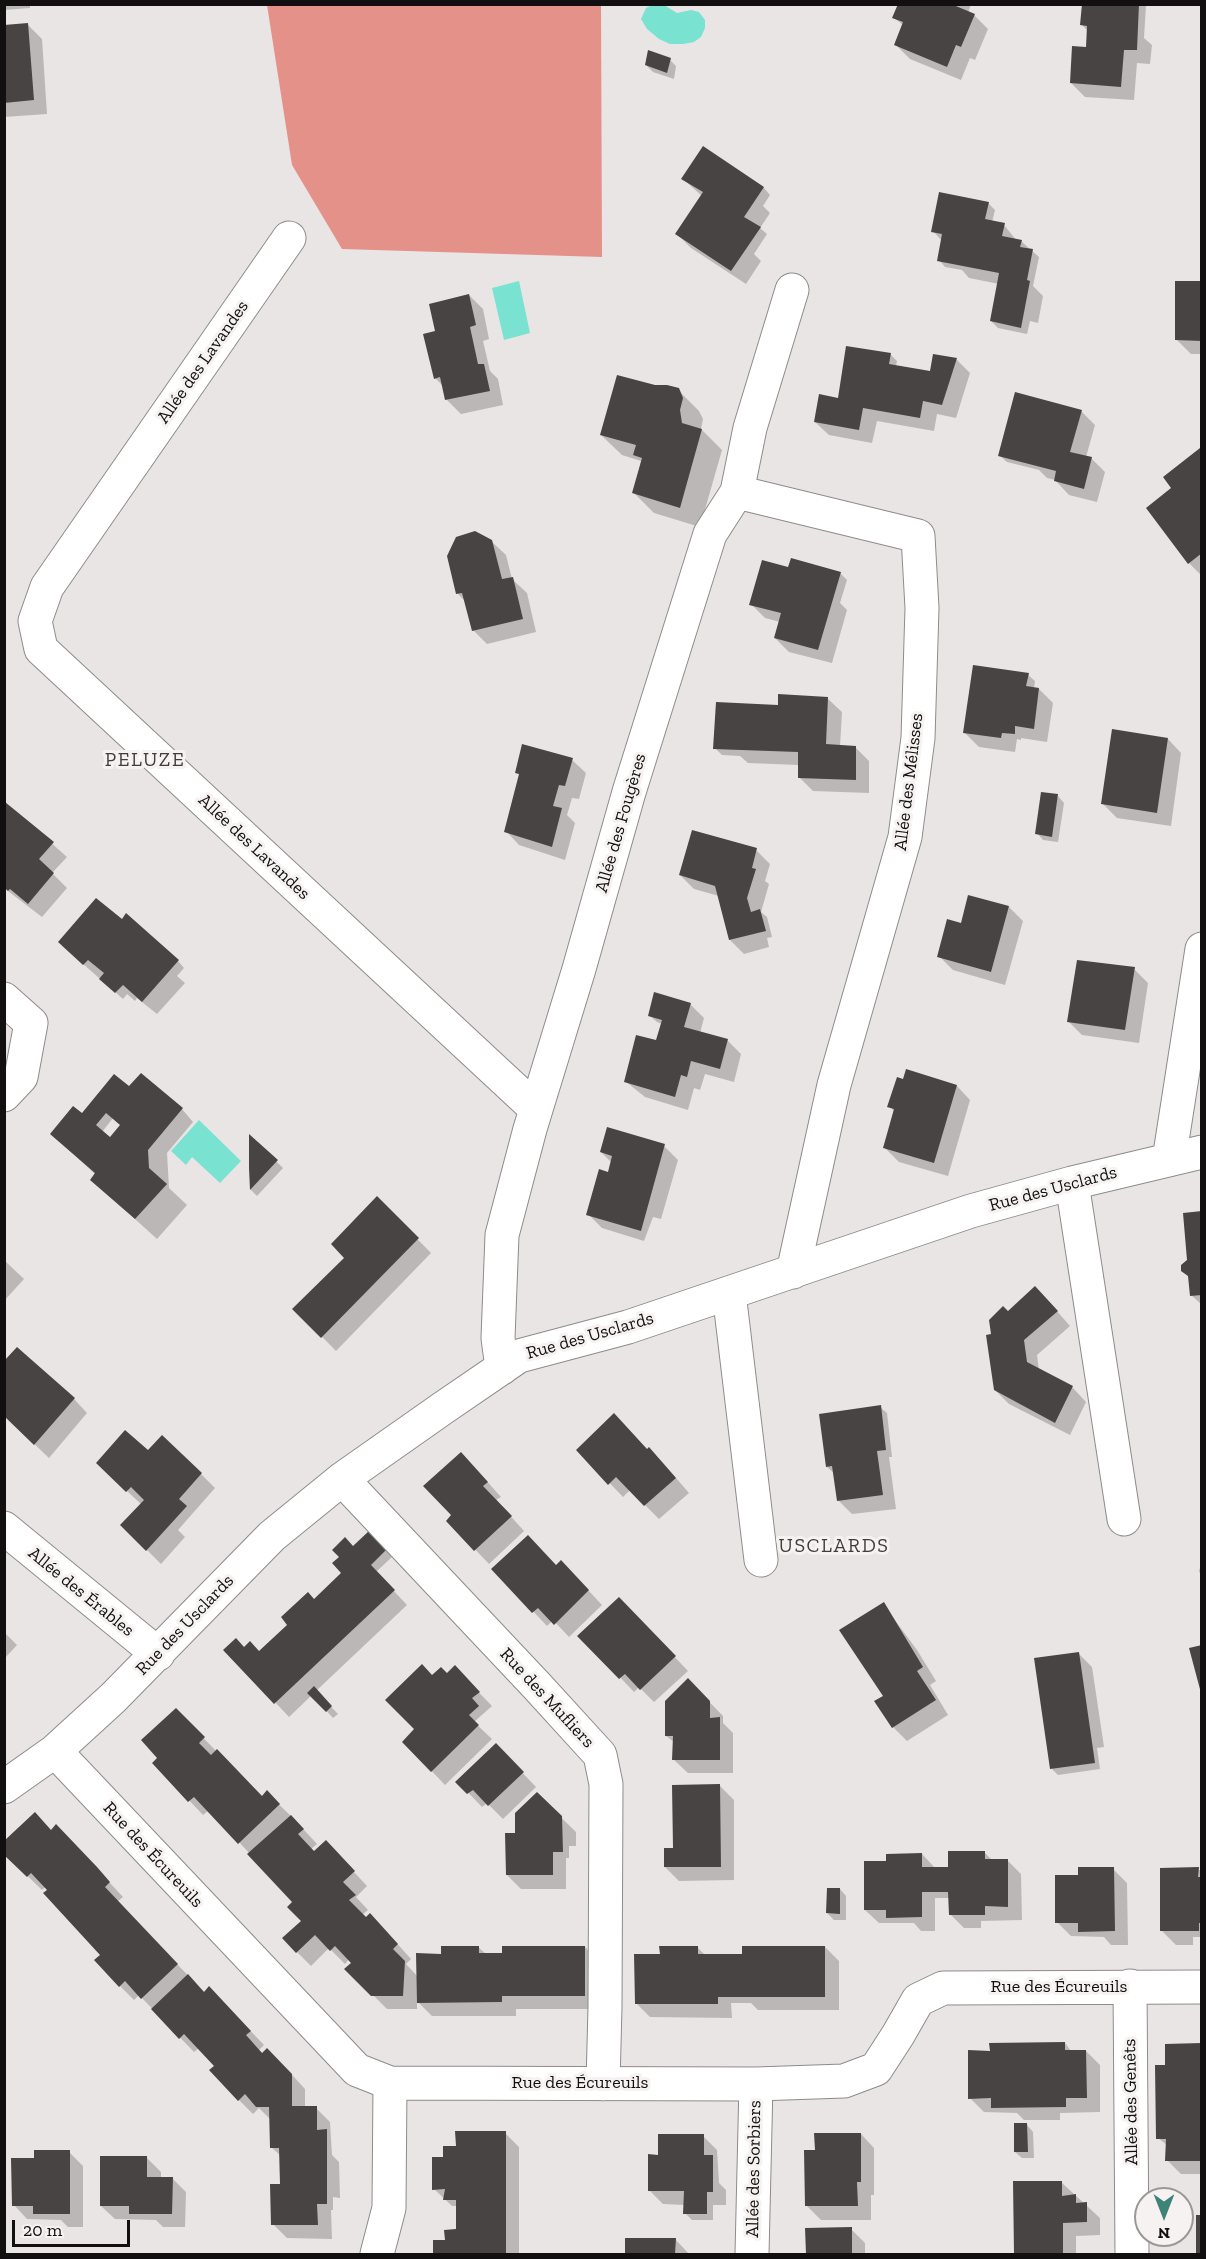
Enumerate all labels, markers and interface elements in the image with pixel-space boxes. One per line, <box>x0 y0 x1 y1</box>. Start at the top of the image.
street label: Allée des Lavandes <box>153 296 253 428</box>
street label: Allée des Mélisses <box>890 712 928 852</box>
district label: PELUZE <box>105 748 185 772</box>
street label: Allée des Fougères <box>591 751 651 895</box>
street label: Allée des Lavandes <box>194 790 314 904</box>
street label: Rue des Usclards <box>987 1162 1119 1216</box>
street label: Rue des Usclards <box>524 1307 656 1365</box>
district label: USCLARDS <box>779 1534 889 1558</box>
street label: Allée des Érables <box>24 1543 138 1641</box>
street label: Rue des Usclards <box>132 1570 238 1680</box>
street label: Rue des Mufliers <box>495 1644 599 1752</box>
street label: Rue des Écureuils <box>98 1798 208 1912</box>
street label: Rue des Écureuils <box>991 1976 1127 1998</box>
street label: Allée des Genêts <box>1119 2038 1143 2166</box>
street label: Rue des Écureuils <box>512 2072 648 2094</box>
street label: Allée des Sorbiers <box>742 2100 766 2238</box>
north arrow <box>1134 2187 1194 2247</box>
scale bar <box>15 2208 134 2246</box>
text: 20 m <box>23 2219 62 2241</box>
text: N <box>1158 2224 1170 2243</box>

